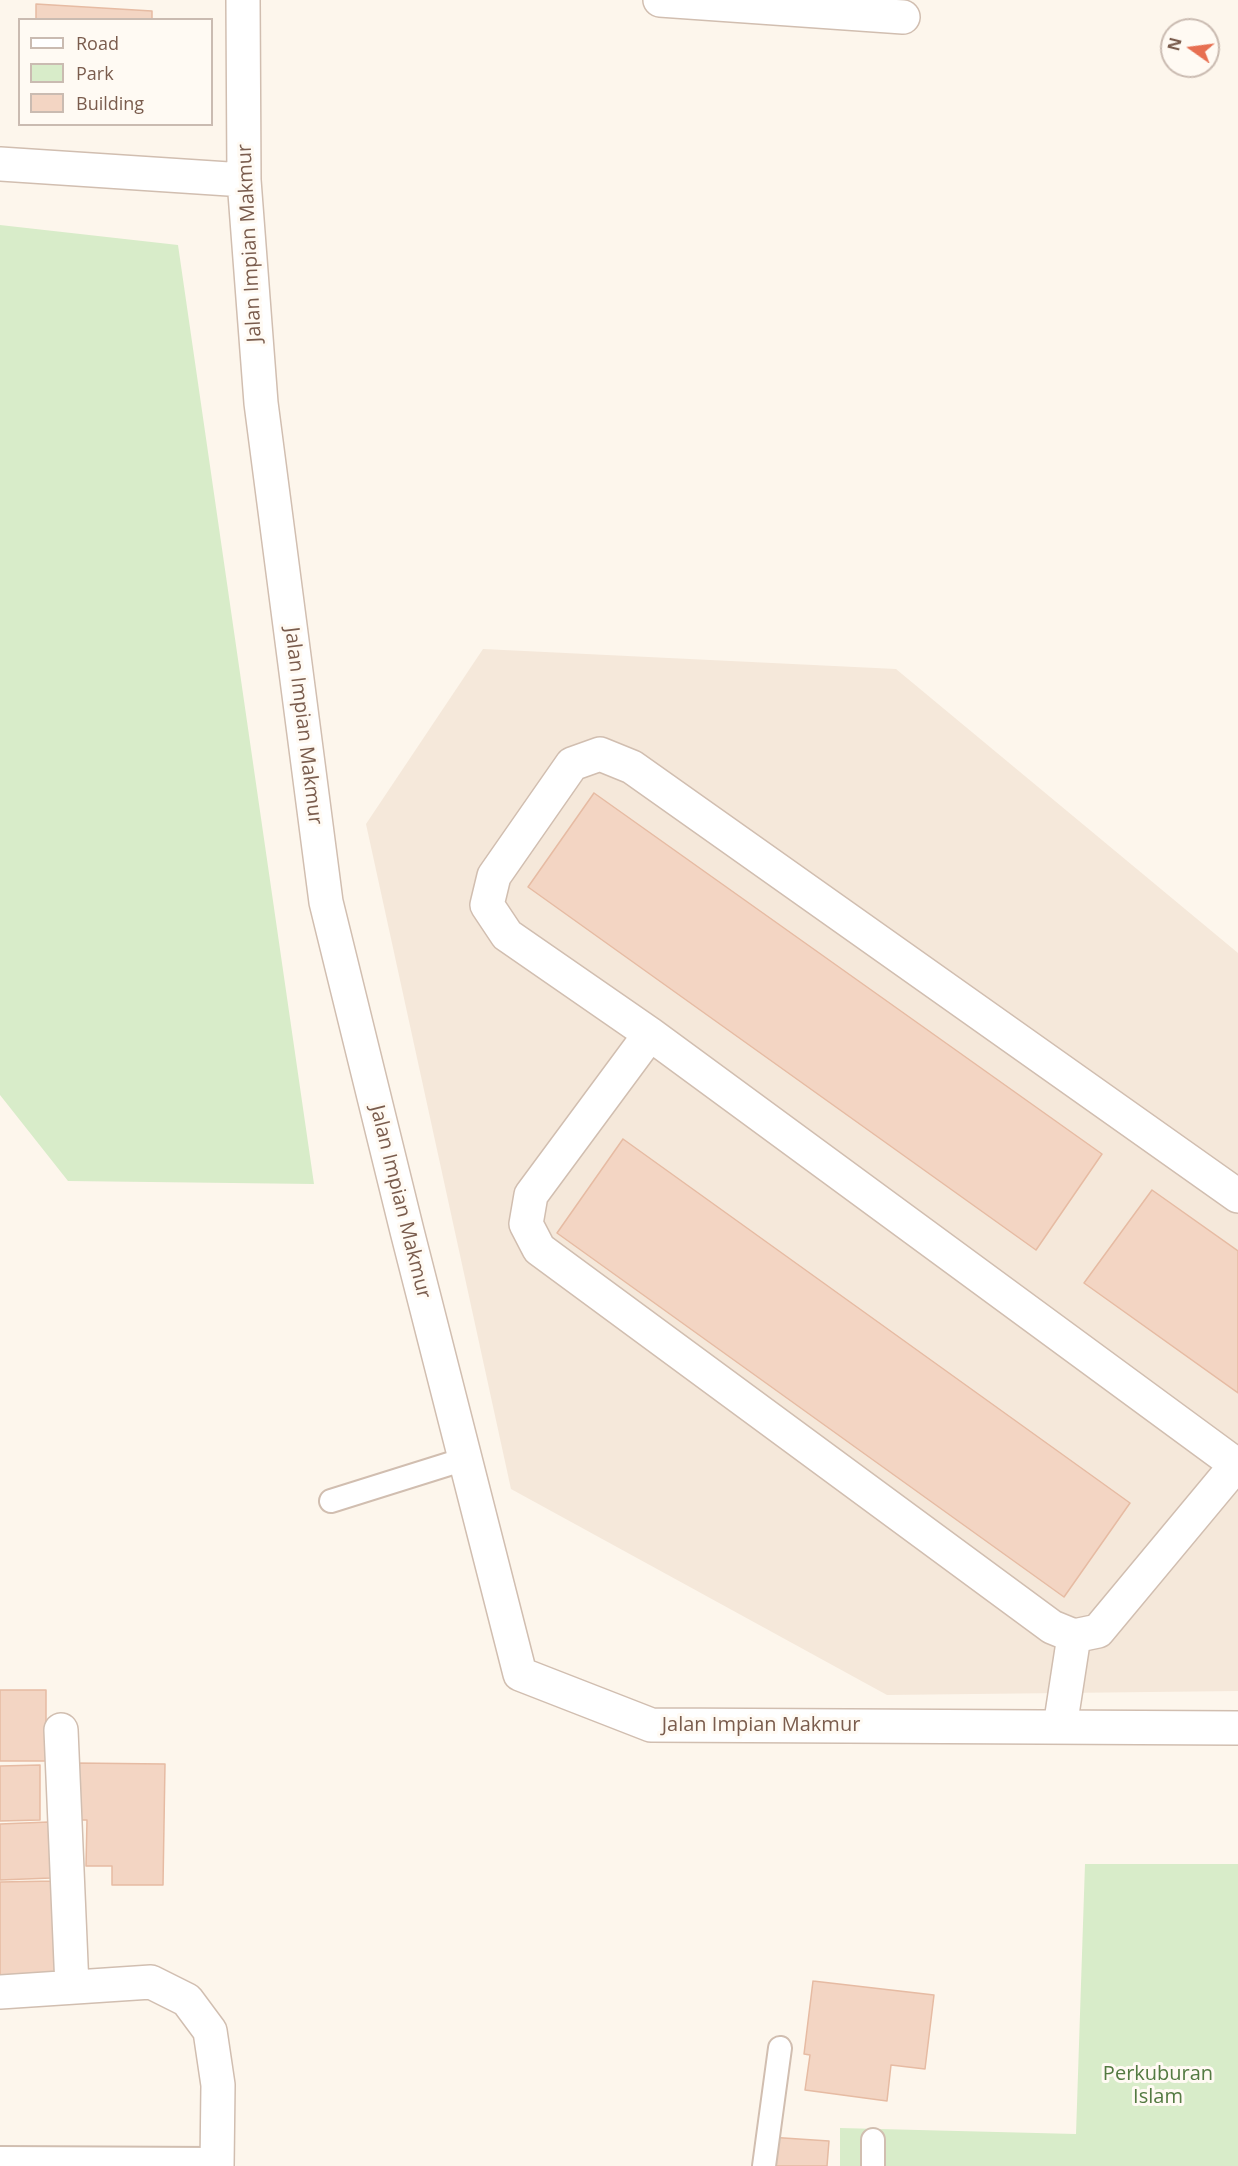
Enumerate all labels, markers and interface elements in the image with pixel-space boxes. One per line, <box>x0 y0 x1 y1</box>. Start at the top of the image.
legend <box>18 18 213 126</box>
north arrow <box>1160 18 1220 78</box>
text: Road <box>76 31 119 55</box>
text: N <box>1162 35 1187 53</box>
text: Park <box>76 61 114 85</box>
text: Building <box>76 91 144 115</box>
street label: Jalan Impian Makmur <box>233 143 267 343</box>
street label: Jalan Impian Makmur <box>279 626 327 826</box>
street label: Jalan Impian Makmur <box>364 1103 436 1301</box>
street label: Jalan Impian Makmur <box>662 1713 860 1737</box>
park label: Perkuburan Islam <box>1103 2062 1213 2109</box>

